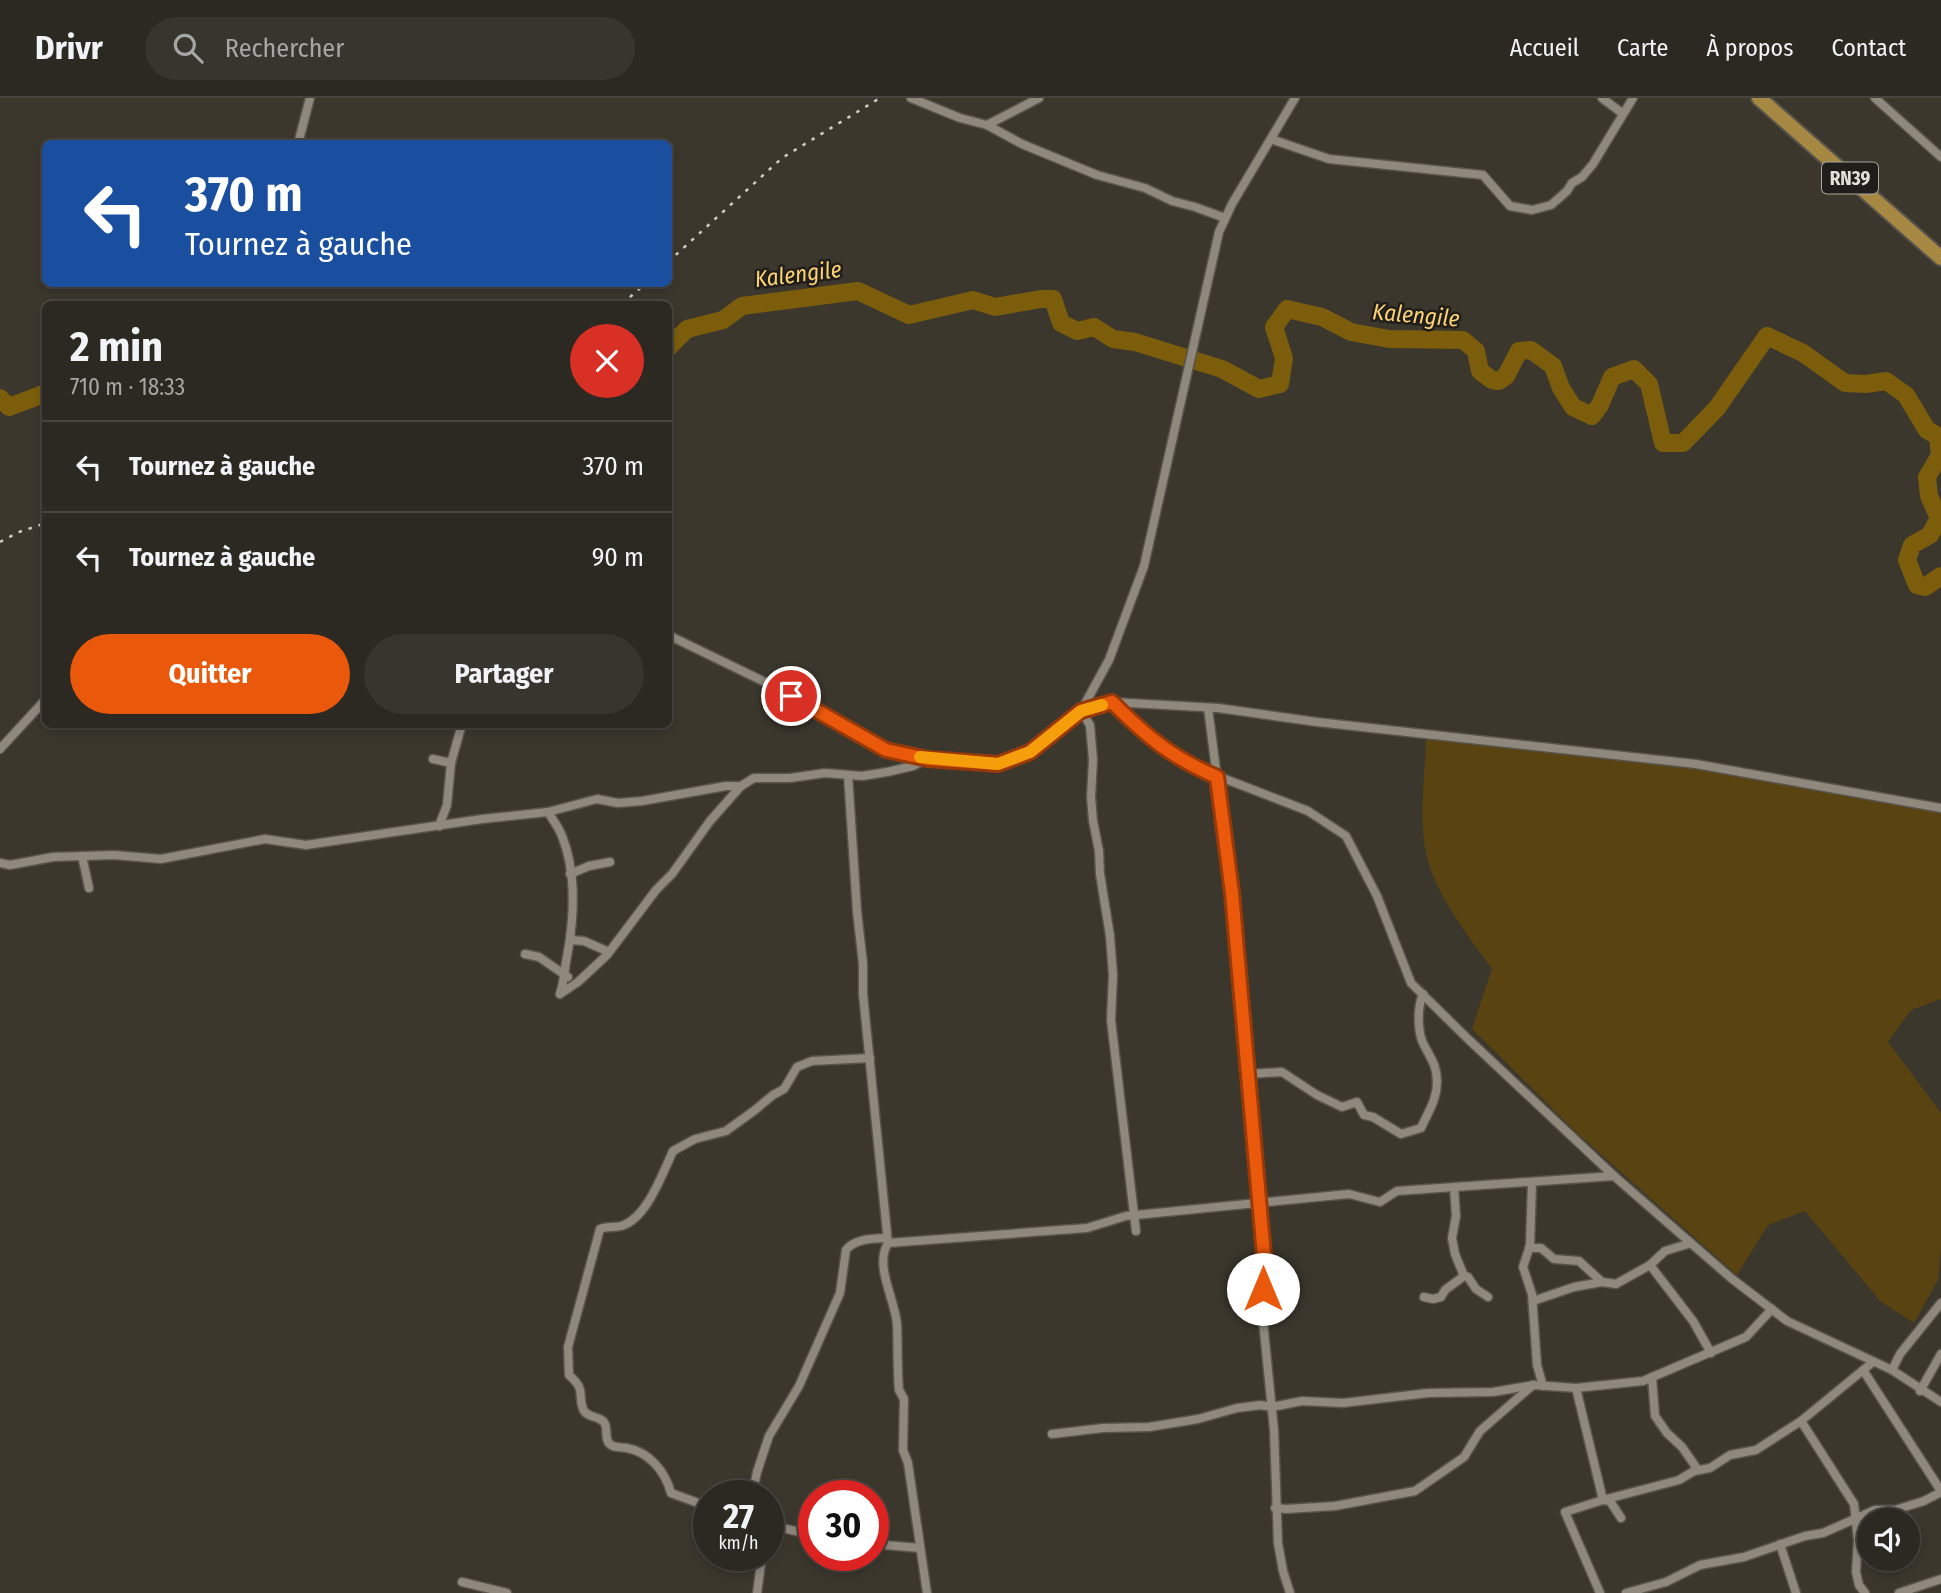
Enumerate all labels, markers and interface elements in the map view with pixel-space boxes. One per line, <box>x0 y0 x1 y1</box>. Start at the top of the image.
search box <box>145 17 635 80</box>
text: Drivr <box>35 28 103 68</box>
icon: search <box>169 29 207 67</box>
text: Rechercher <box>225 33 344 64</box>
text: Accueil <box>1510 34 1579 62</box>
text: Carte <box>1617 34 1668 62</box>
text: À propos <box>1706 34 1793 62</box>
text: Contact <box>1831 34 1906 62</box>
road number: RN39 <box>1822 162 1878 194</box>
text: 370 m <box>185 165 303 224</box>
icon: left <box>70 168 161 259</box>
text: Tournez à gauche <box>185 225 412 263</box>
water label: Kalengile <box>753 255 843 293</box>
water label: Kalengile <box>1371 297 1461 333</box>
text: 2 min <box>70 322 163 372</box>
button: close <box>570 324 644 398</box>
text: 710 m · 18:33 <box>70 373 185 401</box>
icon: left <box>70 448 108 486</box>
text: Tournez à gauche <box>129 451 315 482</box>
text: 370 m <box>583 451 644 482</box>
icon: left <box>70 539 108 577</box>
text: Tournez à gauche <box>129 542 315 573</box>
text: 90 m <box>592 542 644 573</box>
button: Quitter <box>70 634 350 714</box>
button: Partager <box>364 634 644 714</box>
pin <box>761 666 821 726</box>
icon: arrive <box>772 677 810 715</box>
position arrow <box>1226 1252 1300 1326</box>
speed limit sign: 30 <box>798 1480 889 1571</box>
text: 27 <box>723 1495 754 1537</box>
map controls <box>1857 1508 1920 1571</box>
button: sound <box>1857 1508 1920 1571</box>
text: km/h <box>718 1532 759 1554</box>

